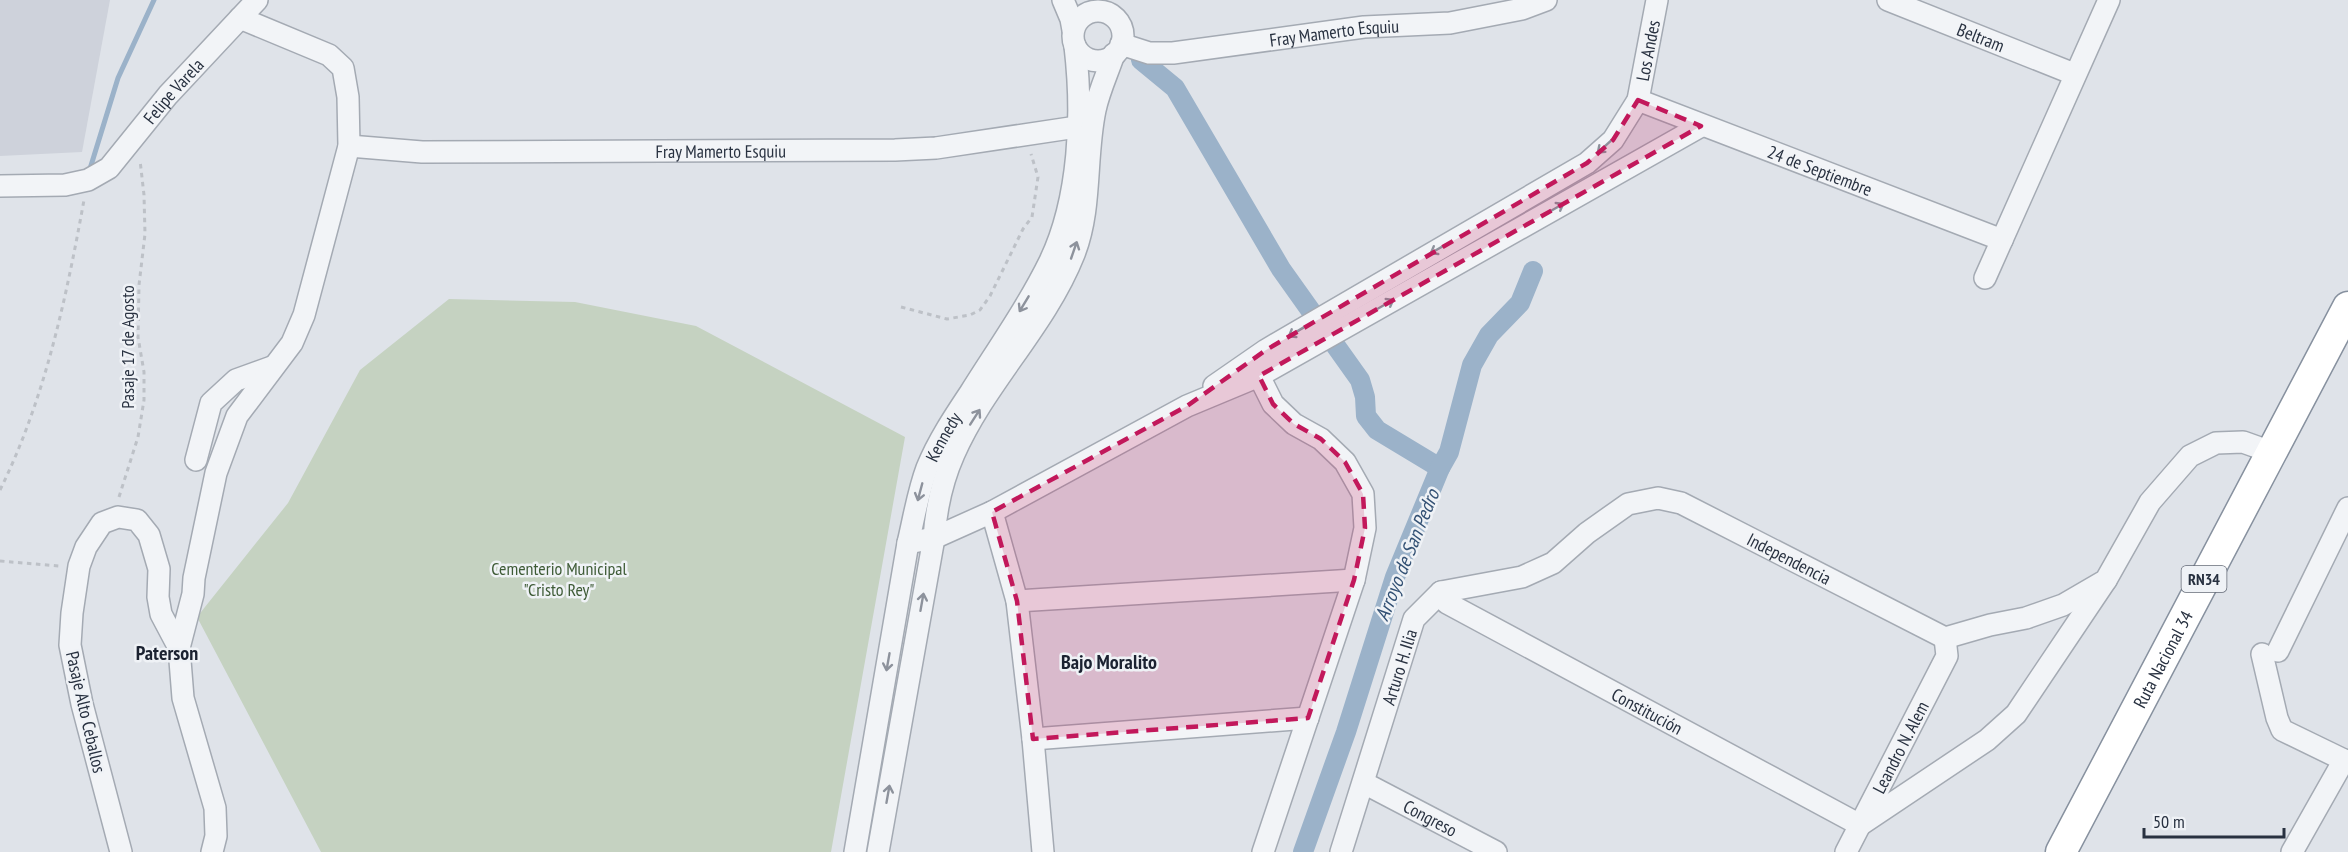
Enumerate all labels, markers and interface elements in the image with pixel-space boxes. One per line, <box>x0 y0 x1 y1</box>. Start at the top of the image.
street label: Fray Mamerto Esquiu <box>1268 14 1400 51</box>
street label: Beltram <box>1954 17 2008 57</box>
street label: Los Andes <box>1630 18 1664 83</box>
street label: Felipe Varela <box>138 53 208 128</box>
street label: Fray Mamerto Esquiu <box>655 139 786 163</box>
street label: 24 de Septiembre <box>1764 139 1876 201</box>
one-way arrow <box>1597 140 1612 154</box>
one-way arrow <box>1547 201 1564 213</box>
one-way arrow <box>1070 241 1081 260</box>
one-way arrow <box>1430 243 1447 255</box>
street label: Pasaje 17 de Agosto <box>116 285 139 409</box>
one-way arrow <box>1018 295 1030 312</box>
one-way arrow <box>1377 298 1394 310</box>
one-way arrow <box>1288 326 1305 338</box>
street label: Kennedy <box>920 407 966 465</box>
one-way arrow <box>969 409 981 426</box>
one-way arrow <box>914 482 925 501</box>
water label: Arroyo de San Pedro <box>1369 484 1446 625</box>
street label: Independencia <box>1743 527 1835 589</box>
park label: Cementerio Municipal "Cristo Rey" <box>491 557 628 601</box>
road number: RN34 <box>2182 566 2226 592</box>
one-way arrow <box>917 593 928 613</box>
street label: Ruta Nacional 34 <box>2128 607 2198 712</box>
street label: Arturo H. Ilia <box>1376 626 1422 708</box>
district label: Paterson <box>136 640 198 666</box>
street label: Pasaje Alto Ceballos <box>61 649 111 775</box>
district label: Bajo Moralito <box>1061 649 1157 675</box>
one-way arrow <box>882 652 893 672</box>
street label: Constitución <box>1608 682 1687 739</box>
street label: Leandro N. Alem <box>1867 697 1933 797</box>
one-way arrow <box>883 785 894 805</box>
street label: Congreso <box>1400 794 1461 841</box>
scale bar <box>2144 801 2284 839</box>
text: 50 m <box>2153 810 2185 833</box>

